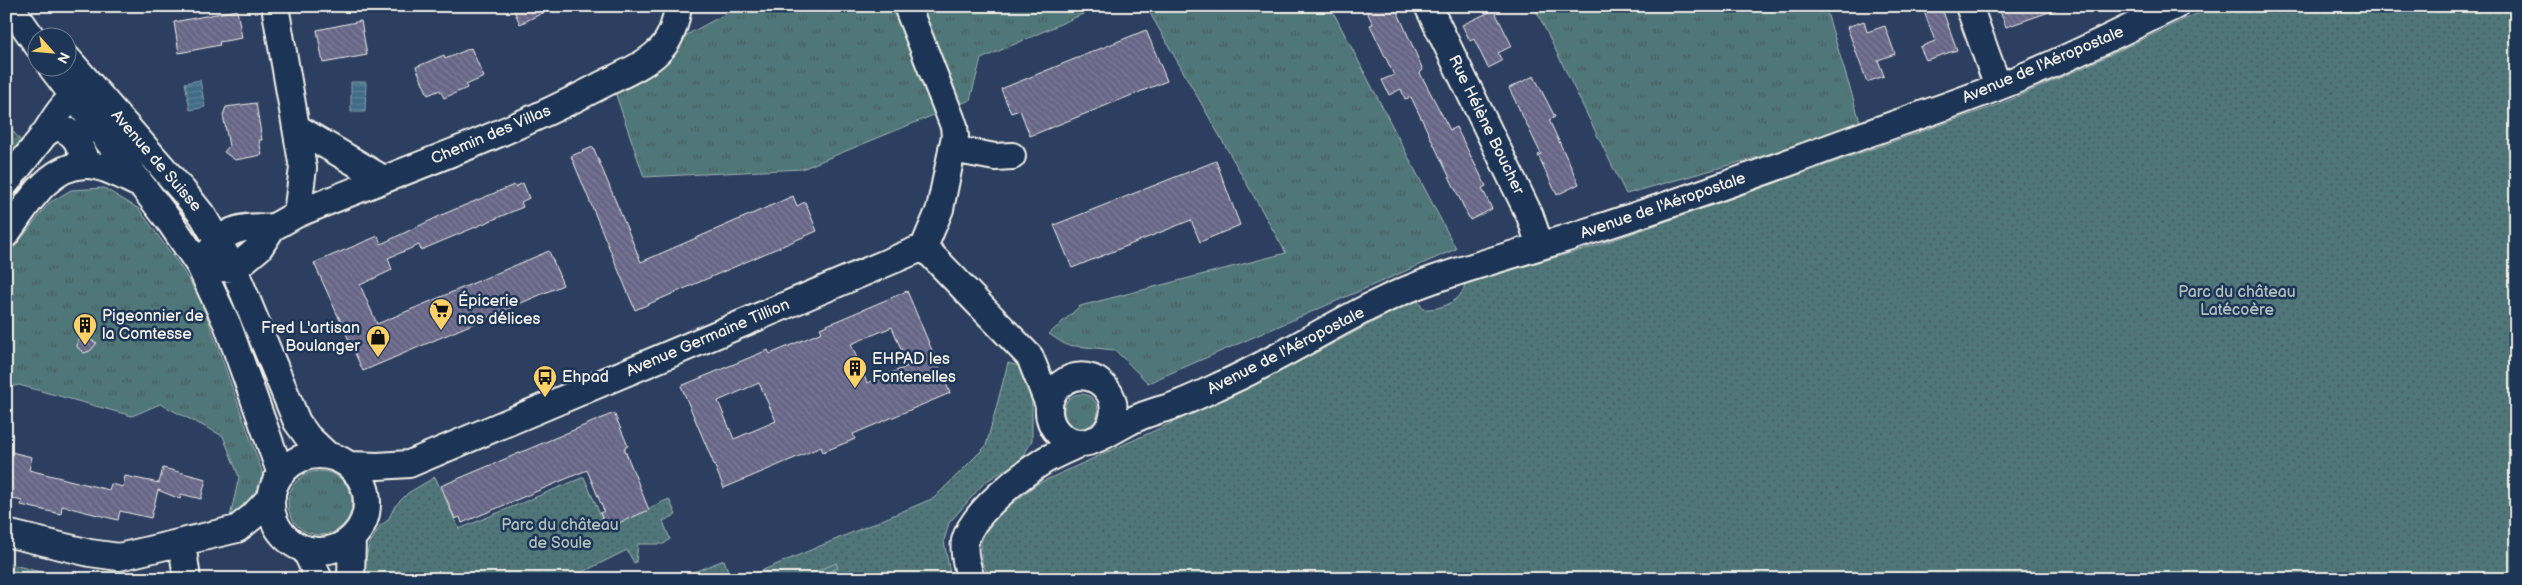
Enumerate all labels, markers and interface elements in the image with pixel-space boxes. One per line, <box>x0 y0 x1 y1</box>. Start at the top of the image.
street label: Avenue de l'Aéropostale <box>1959 22 2127 108</box>
north arrow <box>28 28 78 78</box>
text: N <box>53 49 73 66</box>
street label: Rue Hélène Boucher <box>1444 52 1528 198</box>
street label: Chemin des Villas <box>428 101 554 169</box>
street label: Avenue de Suisse <box>107 106 206 216</box>
street label: Avenue de l'Aéropostale <box>1578 169 1749 243</box>
park label: Parc du château Latécoère <box>2178 283 2296 320</box>
place label: Épicerie nos délices <box>458 290 540 329</box>
street label: Avenue Germaine Tillion <box>624 295 792 381</box>
supermarket icon: Épicerie nos délices <box>428 297 454 331</box>
street label: Avenue de l'Aéropostale <box>1204 303 1368 399</box>
place label: Pigeonnier de la Comtesse <box>102 307 204 344</box>
building icon: Pigeonnier de la Comtesse <box>72 312 98 346</box>
place label: Fred L'artisan Boulanger <box>261 319 360 356</box>
shop icon: Fred L'artisan Boulanger <box>365 324 391 358</box>
place label: EHPAD les Fontenelles <box>872 350 956 387</box>
building icon: EHPAD les Fontenelles <box>842 355 868 389</box>
bus stop icon: Ehpad <box>532 364 558 398</box>
place label: Ehpad <box>562 368 609 387</box>
park label: Parc du château de Soule <box>501 516 619 553</box>

